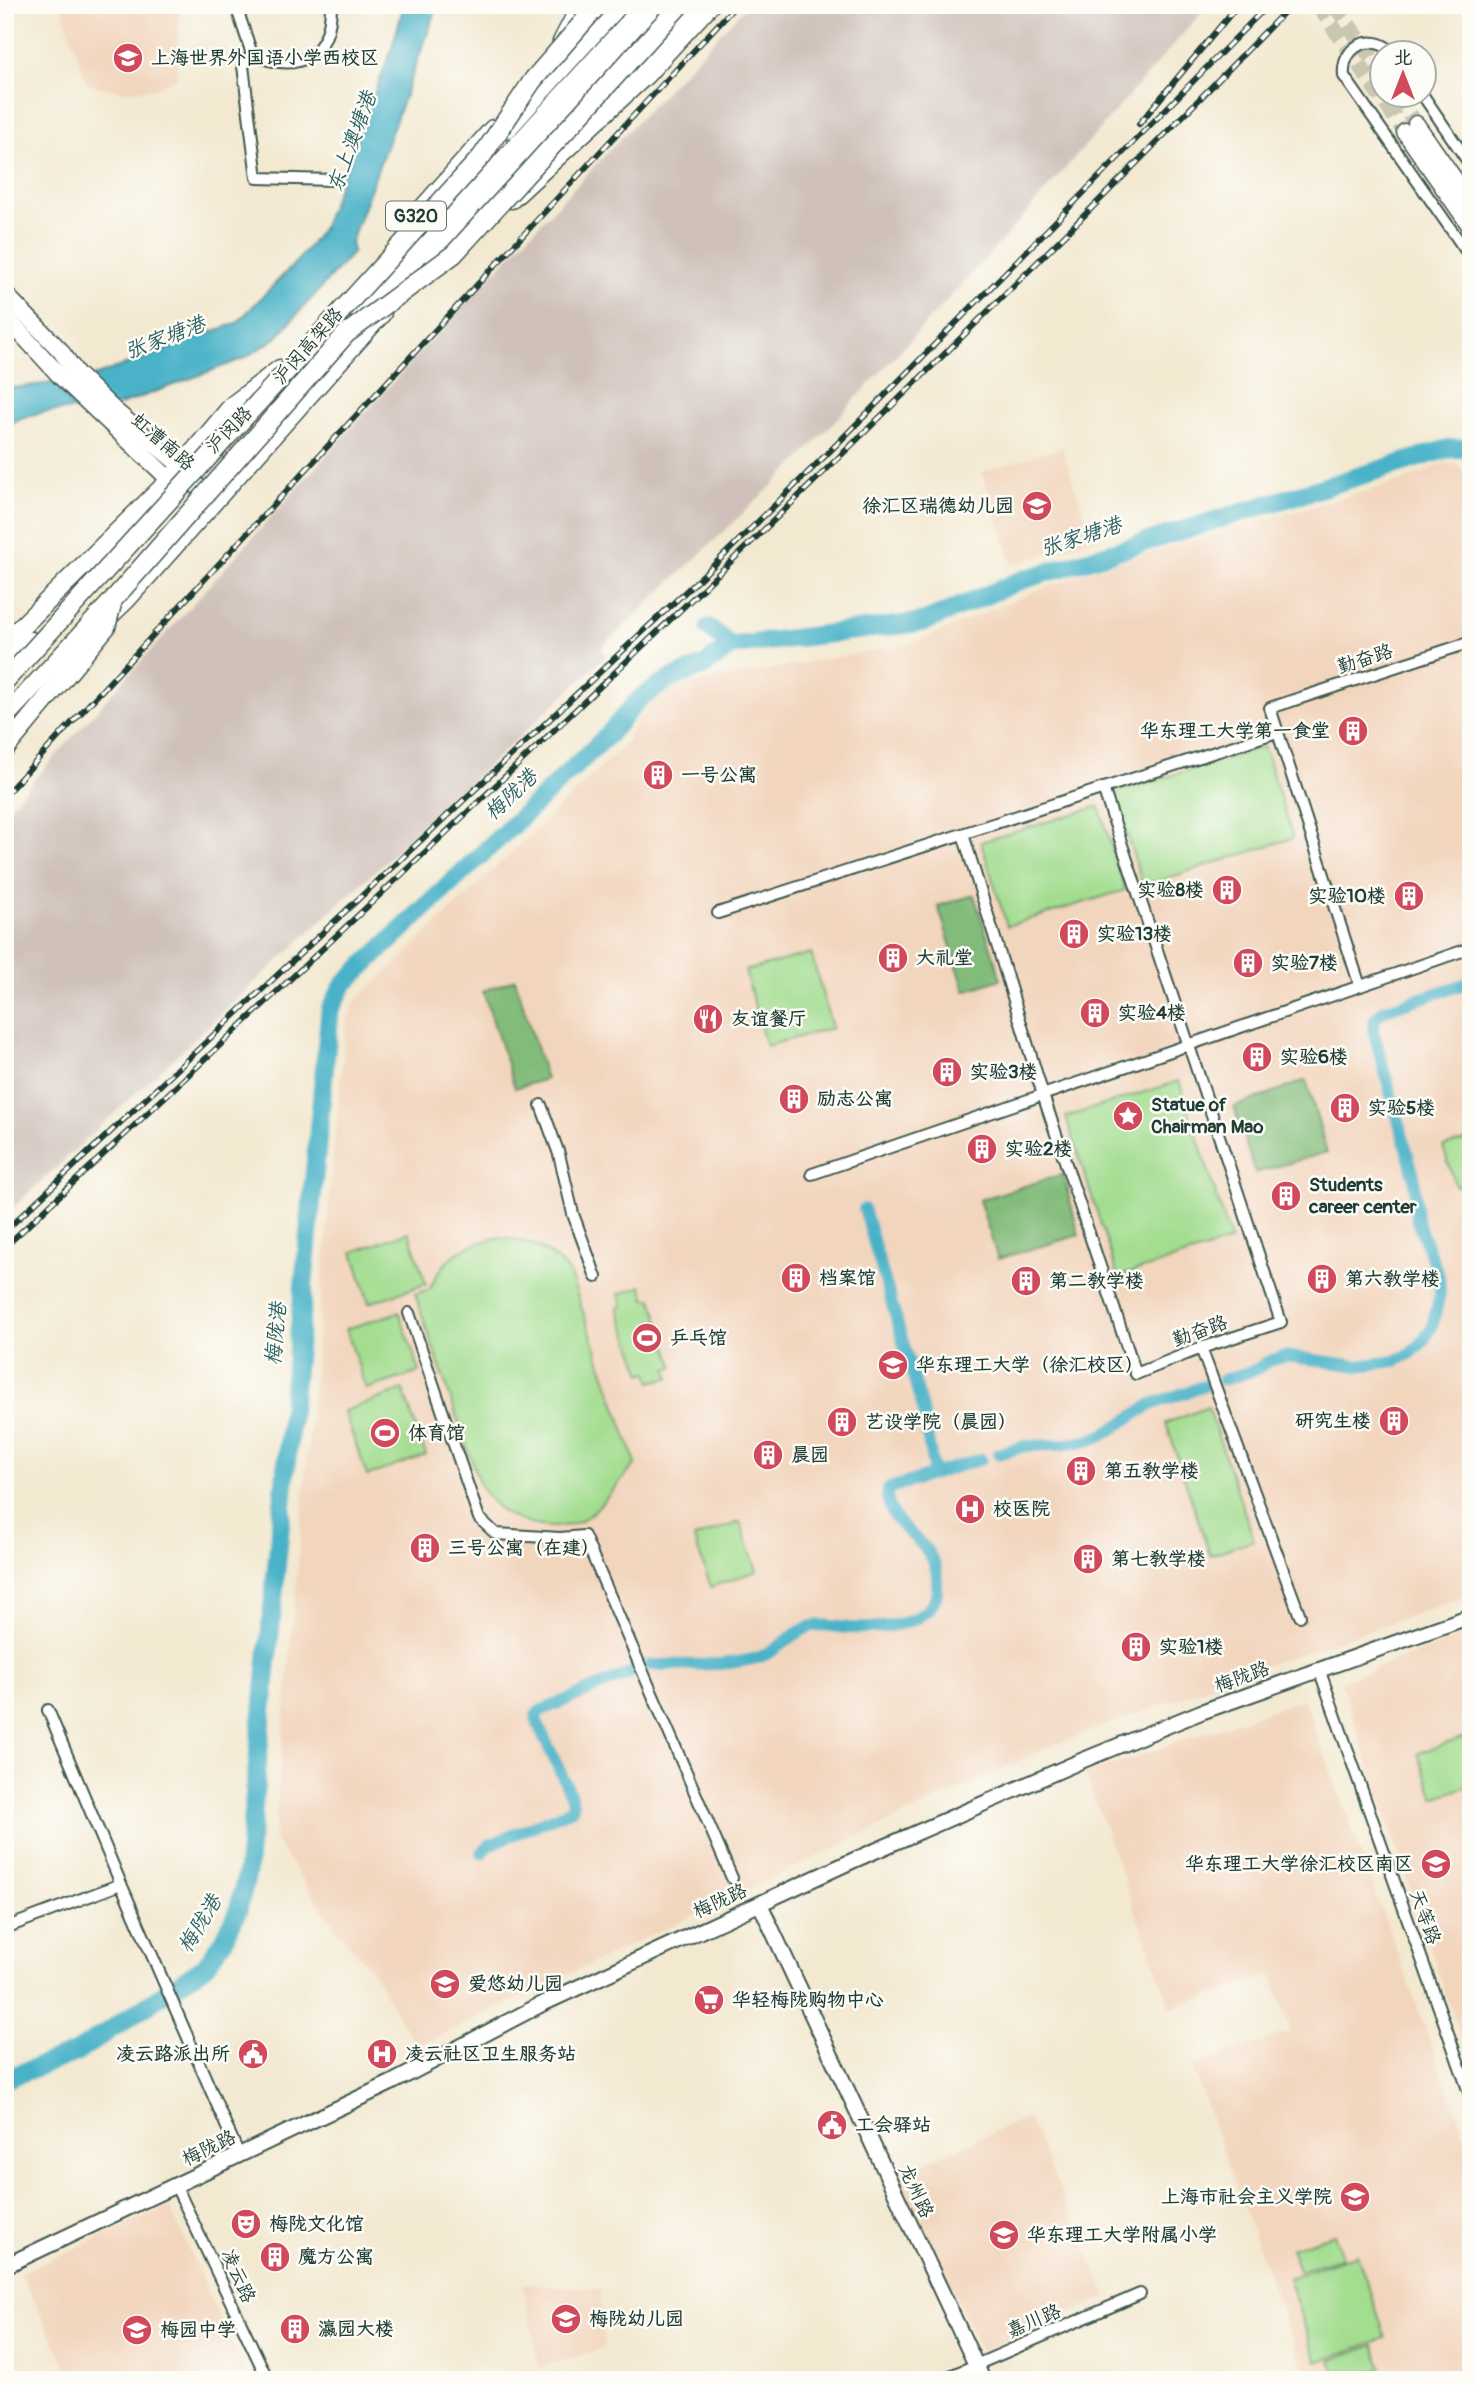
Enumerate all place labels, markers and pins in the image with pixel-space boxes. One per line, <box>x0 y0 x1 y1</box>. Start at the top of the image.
school or university icon: 上海世界外国语小学西校区 <box>111 41 145 75</box>
place label: 上海世界外国语小学西校区 <box>151 46 379 70</box>
school or university icon: 徐汇区瑞德幼儿园 <box>1020 489 1054 523</box>
place label: 徐汇区瑞德幼儿园 <box>862 494 1014 518</box>
building icon: 华东理工大学第一食堂 <box>1336 714 1370 748</box>
place label: 华东理工大学第一食堂 <box>1140 719 1330 743</box>
building icon: 一号公寓 <box>641 758 675 792</box>
place label: 一号公寓 <box>681 763 757 787</box>
building icon: 实验8楼 <box>1210 873 1244 907</box>
place label: 实验8楼 <box>1137 878 1204 902</box>
building icon: 实验10楼 <box>1392 879 1426 913</box>
place label: 实验10楼 <box>1309 884 1386 908</box>
building icon: 实验13楼 <box>1057 917 1091 951</box>
place label: 实验13楼 <box>1097 922 1172 946</box>
building icon: 大礼堂 <box>876 941 910 975</box>
place label: 大礼堂 <box>916 946 973 970</box>
building icon: 实验7楼 <box>1231 946 1265 980</box>
place label: 实验7楼 <box>1271 951 1338 975</box>
building icon: 实验4楼 <box>1078 996 1112 1030</box>
place label: 实验4楼 <box>1118 1001 1186 1025</box>
restaurant icon: 友谊餐厅 <box>691 1002 725 1036</box>
place label: 友谊餐厅 <box>731 1007 807 1031</box>
building icon: 实验6楼 <box>1240 1040 1274 1074</box>
place label: 实验6楼 <box>1280 1045 1348 1069</box>
building icon: 实验3楼 <box>930 1055 964 1089</box>
place label: 实验3楼 <box>970 1060 1038 1084</box>
building icon: 励志公寓 <box>777 1082 811 1116</box>
place label: 励志公寓 <box>817 1087 893 1111</box>
building icon: 实验5楼 <box>1328 1091 1362 1125</box>
place label: Statue of Chairman Mao <box>1151 1093 1264 1139</box>
place label: 实验5楼 <box>1368 1096 1435 1120</box>
place icon: Statue of Chairman Mao <box>1111 1099 1145 1133</box>
building icon: 实验2楼 <box>965 1132 999 1166</box>
place label: 实验2楼 <box>1005 1137 1073 1161</box>
place label: Students career center <box>1308 1173 1417 1219</box>
building icon: Students career center <box>1269 1179 1303 1213</box>
building icon: 档案馆 <box>779 1261 813 1295</box>
building icon: 第六教学楼 <box>1305 1262 1339 1296</box>
building icon: 第二教学楼 <box>1009 1264 1043 1298</box>
place label: 档案馆 <box>819 1266 876 1290</box>
place label: 第六教学楼 <box>1345 1267 1440 1291</box>
place label: 第二教学楼 <box>1049 1269 1144 1293</box>
sports icon: 乒乓馆 <box>630 1321 664 1355</box>
place label: 乒乓馆 <box>670 1326 727 1350</box>
school or university icon: 华东理工大学（徐汇校区） <box>876 1348 910 1382</box>
place label: 华东理工大学（徐汇校区） <box>916 1353 1144 1377</box>
building icon: 研究生楼 <box>1377 1404 1411 1438</box>
building icon: 艺设学院（晨园） <box>825 1405 859 1439</box>
place label: 研究生楼 <box>1295 1409 1371 1433</box>
place label: 艺设学院（晨园） <box>865 1410 1017 1434</box>
sports icon: 体育馆 <box>368 1416 402 1450</box>
place label: 体育馆 <box>408 1421 465 1445</box>
building icon: 晨园 <box>751 1438 785 1472</box>
place label: 晨园 <box>791 1443 829 1467</box>
building icon: 第五教学楼 <box>1064 1454 1098 1488</box>
place label: 第五教学楼 <box>1104 1459 1199 1483</box>
hospital icon: 校医院 <box>953 1492 987 1526</box>
place label: 校医院 <box>993 1497 1050 1521</box>
building icon: 三号公寓（在建） <box>408 1531 442 1565</box>
place label: 三号公寓（在建） <box>448 1536 600 1560</box>
building icon: 第七教学楼 <box>1071 1542 1105 1576</box>
place label: 第七教学楼 <box>1111 1547 1206 1571</box>
building icon: 实验1楼 <box>1119 1630 1153 1664</box>
place label: 实验1楼 <box>1159 1635 1223 1659</box>
school or university icon: 华东理工大学徐汇校区南区 <box>1419 1847 1453 1881</box>
place label: 华东理工大学徐汇校区南区 <box>1185 1852 1413 1876</box>
school or university icon: 爱悠幼儿园 <box>428 1967 462 2001</box>
place label: 爱悠幼儿园 <box>468 1972 563 1996</box>
supermarket icon: 华轻梅陇购物中心 <box>692 1983 726 2017</box>
place label: 华轻梅陇购物中心 <box>732 1988 884 2012</box>
public building icon: 凌云路派出所 <box>236 2037 270 2071</box>
hospital icon: 凌云社区卫生服务站 <box>365 2037 399 2071</box>
place label: 凌云路派出所 <box>116 2042 230 2066</box>
place label: 凌云社区卫生服务站 <box>405 2042 576 2066</box>
public building icon: 工会驿站 <box>815 2108 849 2142</box>
place label: 工会驿站 <box>855 2113 931 2137</box>
school or university icon: 上海市社会主义学院 <box>1338 2180 1372 2214</box>
place label: 上海市社会主义学院 <box>1161 2185 1332 2209</box>
theatre icon: 梅陇文化馆 <box>229 2207 263 2241</box>
place label: 梅陇文化馆 <box>269 2212 364 2236</box>
school or university icon: 华东理工大学附属小学 <box>987 2218 1021 2252</box>
place label: 华东理工大学附属小学 <box>1027 2223 1217 2247</box>
building icon: 魔方公寓 <box>258 2240 292 2274</box>
place label: 魔方公寓 <box>298 2245 374 2269</box>
school or university icon: 梅陇幼儿园 <box>549 2302 583 2336</box>
place label: 梅陇幼儿园 <box>589 2307 684 2331</box>
building icon: 瀛园大楼 <box>278 2312 312 2346</box>
school or university icon: 梅园中学 <box>120 2313 154 2347</box>
place label: 瀛园大楼 <box>318 2317 394 2341</box>
place label: 梅园中学 <box>160 2318 236 2342</box>

